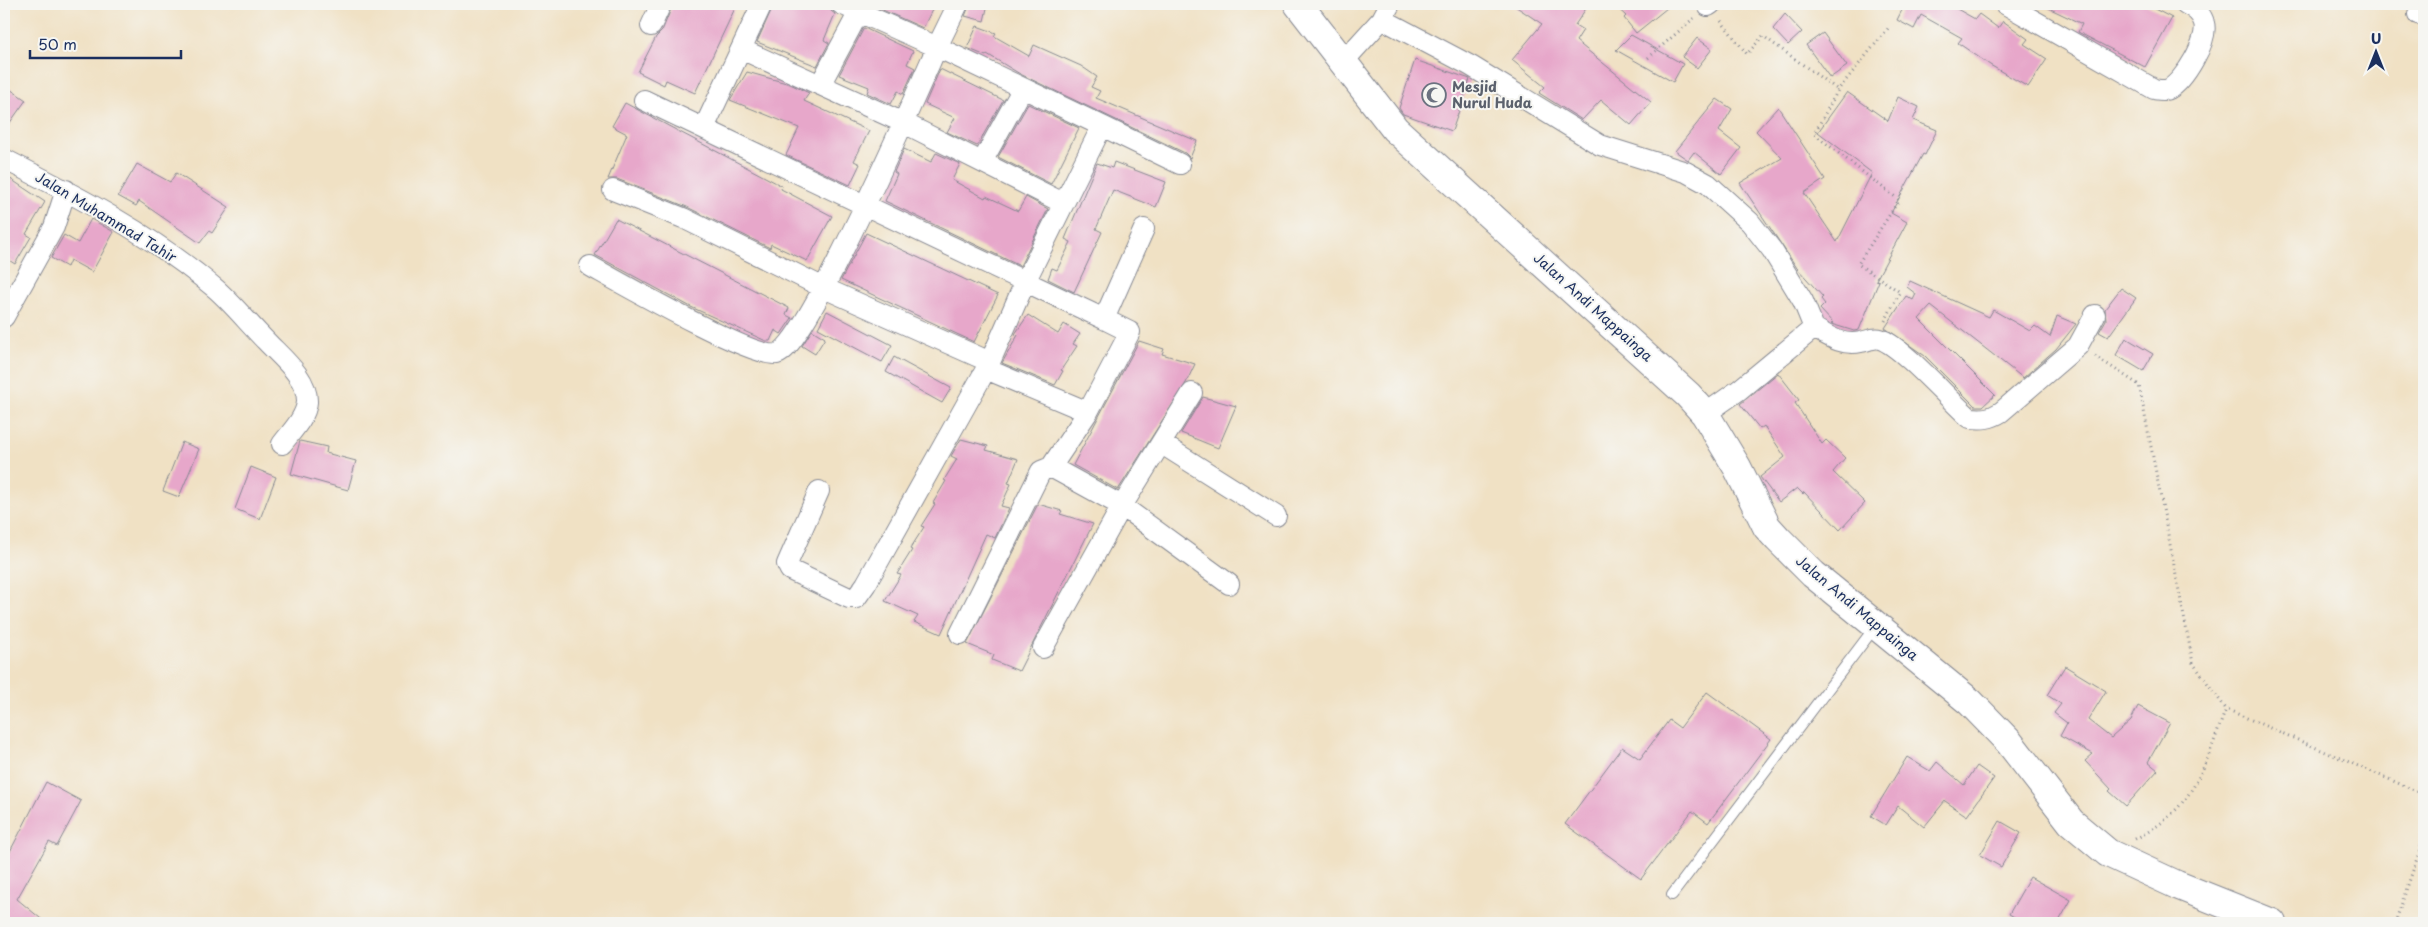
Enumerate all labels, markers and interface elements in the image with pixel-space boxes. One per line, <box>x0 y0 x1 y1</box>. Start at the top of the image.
scale bar <box>30 28 181 60</box>
north arrow <box>2350 28 2400 78</box>
text: U <box>2371 28 2381 49</box>
text: 50 m <box>38 32 77 55</box>
place label: Mesjid Nurul Huda <box>1452 76 1533 113</box>
mosque icon: Mesjid Nurul Huda <box>1421 82 1447 108</box>
street label: Jalan Muhammad Tahir <box>32 166 182 268</box>
street label: Jalan Andi Mappainga <box>1529 247 1658 366</box>
street label: Jalan Andi Mappainga <box>1792 550 1923 665</box>

